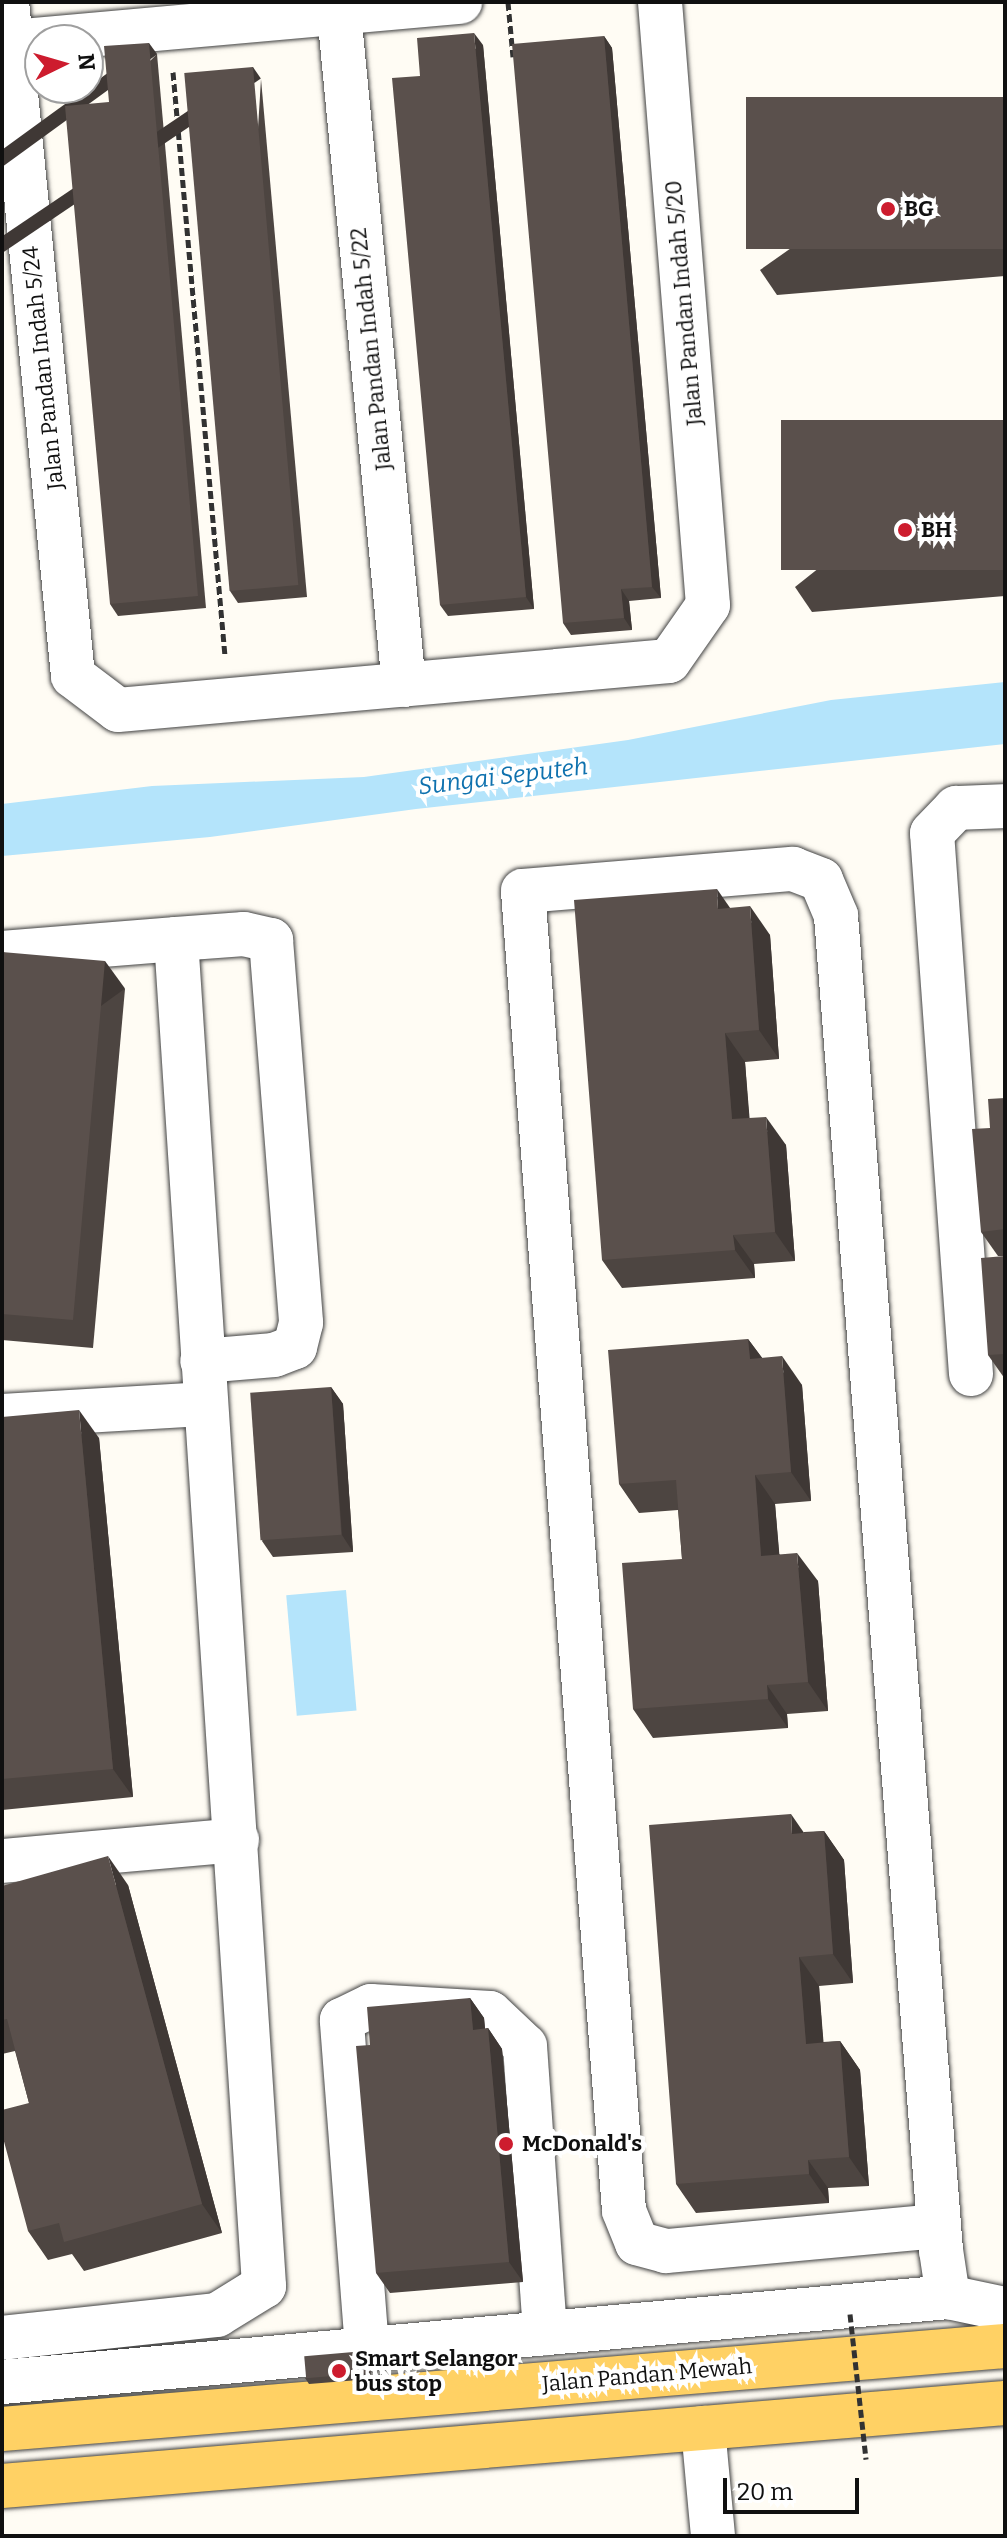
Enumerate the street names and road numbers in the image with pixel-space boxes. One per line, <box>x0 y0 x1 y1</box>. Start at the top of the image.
street label: Jalan Pandan Indah 5/20 <box>660 179 708 427</box>
street label: Jalan Pandan Indah 5/22 <box>345 226 397 472</box>
street label: Jalan Pandan Indah 5/24 <box>17 245 69 491</box>
street label: Jalan Pandan Mewah <box>541 2353 753 2397</box>

